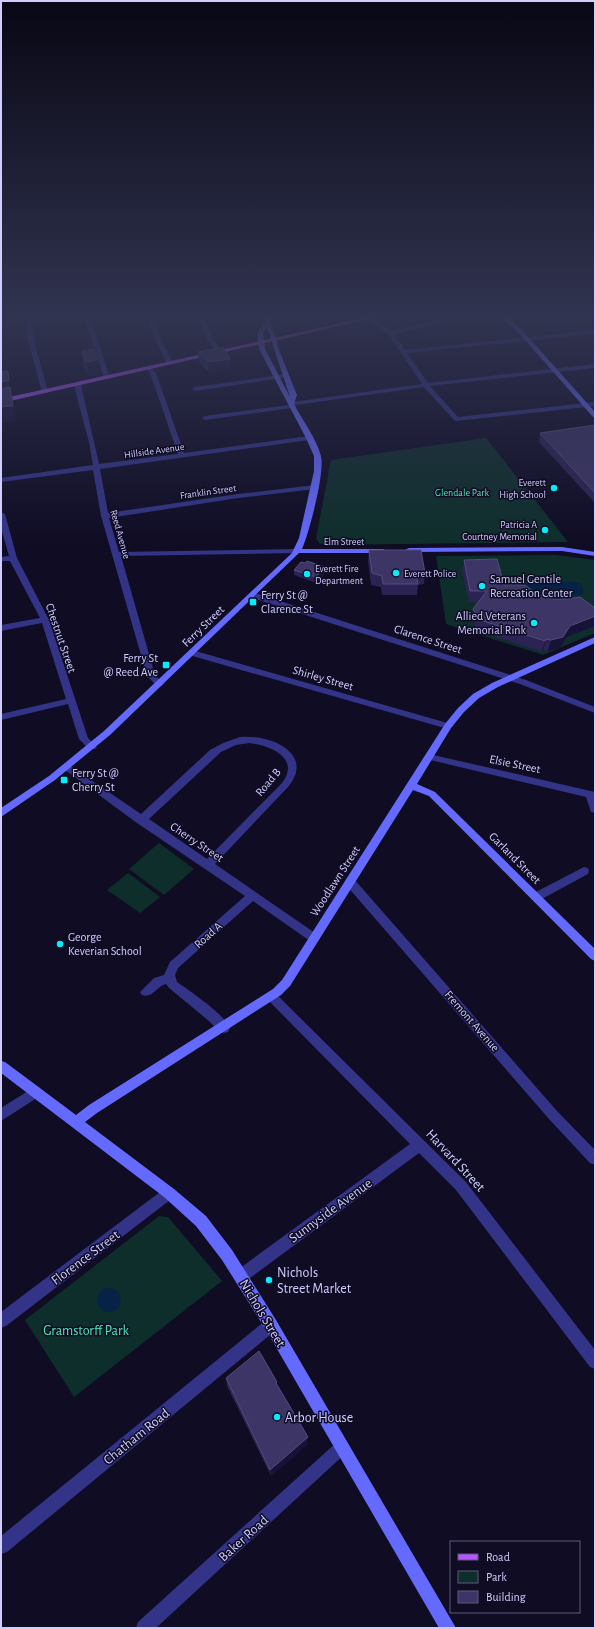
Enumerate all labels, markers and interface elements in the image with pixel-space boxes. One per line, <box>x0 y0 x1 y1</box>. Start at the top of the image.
street label: Hillside Avenue <box>123 442 185 460</box>
place label: Everett High School <box>499 478 547 500</box>
street label: Franklin Street <box>179 483 238 501</box>
marker: Everett High School <box>549 483 559 493</box>
park label: Glendale Park <box>435 488 489 498</box>
street label: Reed Avenue <box>108 509 132 560</box>
place label: Patricia A Courtney Memorial <box>462 520 537 542</box>
marker: Patricia A Courtney Memorial <box>540 525 550 535</box>
street label: Elm Street <box>324 537 365 547</box>
place label: Everett Fire Department <box>315 564 364 586</box>
marker: Everett Police <box>391 568 401 578</box>
marker: Everett Fire Department <box>302 569 312 579</box>
place label: Everett Police <box>404 569 456 579</box>
place label: Samuel Gentile Recreation Center <box>490 573 573 599</box>
marker: Samuel Gentile Recreation Center <box>477 581 487 591</box>
place label: Ferry St @ Clarence St <box>261 589 313 615</box>
marker: Ferry St @ Clarence St <box>248 597 258 607</box>
street label: Chestnut Street <box>43 602 79 674</box>
street label: Ferry Street <box>180 603 227 650</box>
place label: Allied Veterans Memorial Rink <box>456 610 527 636</box>
marker: Allied Veterans Memorial Rink <box>529 618 539 628</box>
street label: Clarence Street <box>393 622 464 656</box>
place label: Ferry St @ Reed Ave <box>103 652 158 678</box>
marker: Ferry St @ Reed Ave <box>161 660 171 670</box>
street label: Shirley Street <box>291 664 355 693</box>
street label: Elsie Street <box>488 753 542 775</box>
street label: Road B <box>253 766 283 798</box>
place label: Ferry St @ Cherry St <box>72 767 119 794</box>
marker: Ferry St @ Cherry St <box>59 775 69 785</box>
street label: Cherry Street <box>168 820 226 865</box>
street label: Garland Street <box>487 830 543 886</box>
street label: Woodlawn Street <box>308 844 362 918</box>
street label: Road A <box>192 920 224 950</box>
place label: George Keverian School <box>68 931 142 957</box>
marker: George Keverian School <box>55 939 65 949</box>
street label: Fremont Avenue <box>442 988 502 1054</box>
street label: Harvard Street <box>423 1127 488 1195</box>
street label: Sunnyside Avenue <box>286 1176 375 1246</box>
street label: Florence Street <box>49 1227 123 1288</box>
place label: Nichols Street Market <box>277 1266 352 1296</box>
marker: Nichols Street Market <box>264 1275 274 1285</box>
street label: Nichols Street <box>236 1277 288 1350</box>
park label: Gramstorff Park <box>43 1324 129 1338</box>
street label: Chatham Road <box>101 1406 172 1468</box>
place label: Arbor House <box>285 1411 353 1425</box>
marker: Arbor House <box>272 1412 282 1422</box>
street label: Baker Road <box>216 1513 271 1564</box>
legend <box>450 1541 580 1613</box>
text: Road <box>486 1551 510 1563</box>
text: Park <box>486 1571 507 1583</box>
text: Building <box>486 1591 526 1603</box>

